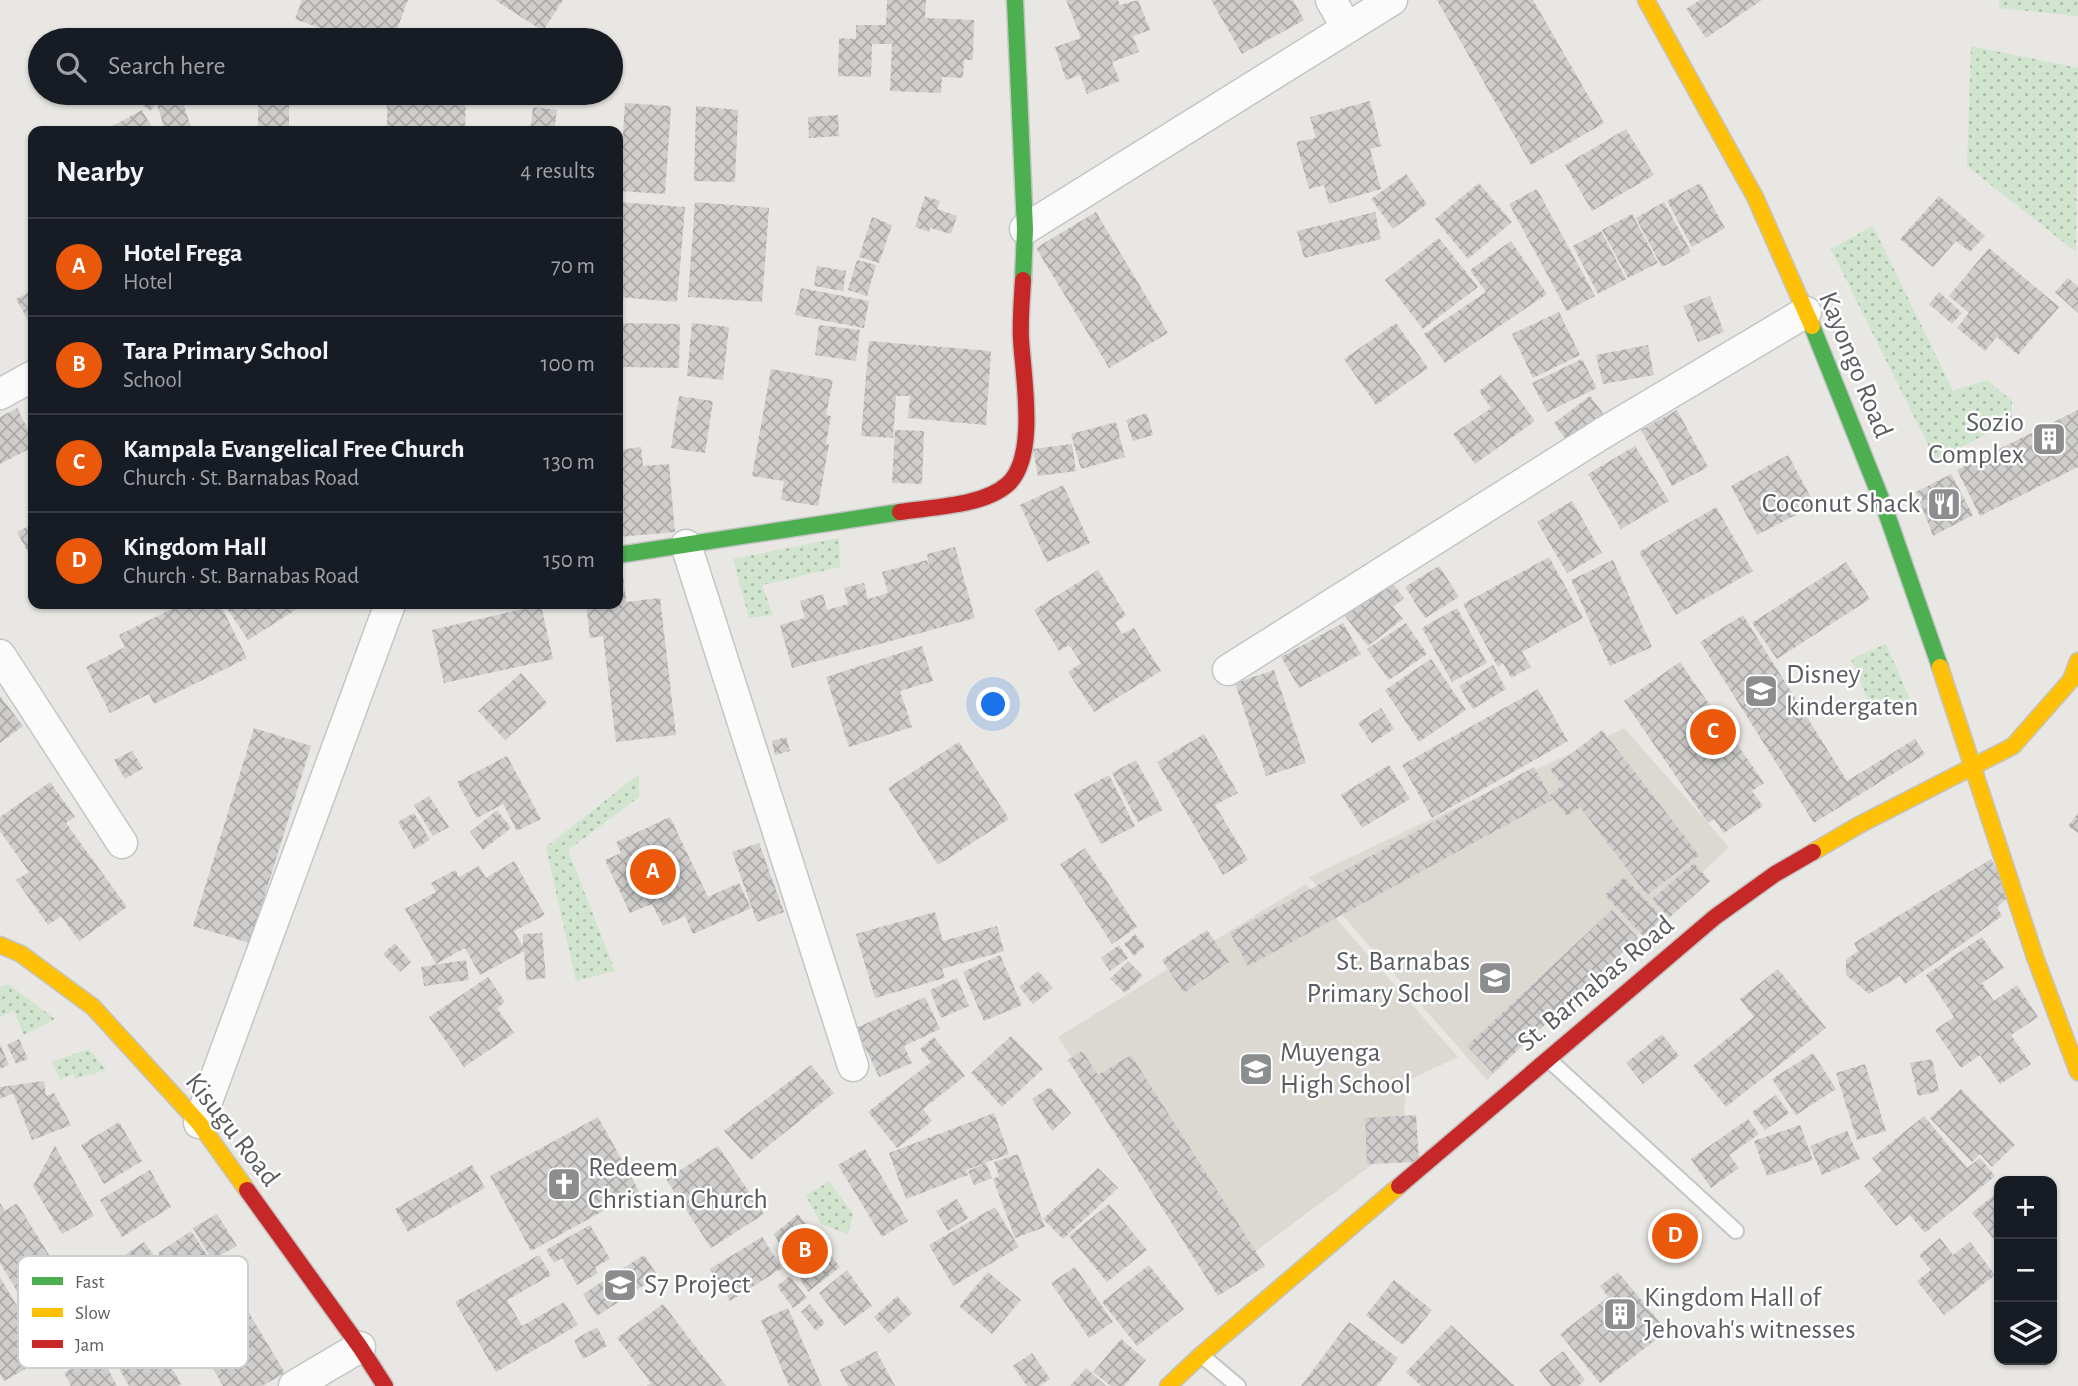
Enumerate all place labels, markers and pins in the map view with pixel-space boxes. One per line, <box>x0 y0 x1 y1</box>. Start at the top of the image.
place label: Sozio Complex <box>1928 409 2024 469</box>
building icon: Sozio Complex <box>2030 420 2068 458</box>
restaurant icon: Coconut Shack <box>1925 485 1963 523</box>
place label: Coconut Shack <box>1762 490 1920 518</box>
place label: Disney kindergaten <box>1786 661 1919 721</box>
school or university icon: Disney kindergaten <box>1742 672 1780 710</box>
pin: C <box>1690 706 1736 758</box>
pin: A <box>630 846 676 898</box>
place label: St. Barnabas Primary School <box>1307 948 1470 1008</box>
school or university icon: St. Barnabas Primary School <box>1476 959 1514 997</box>
place label: Muyenga High School <box>1280 1039 1411 1099</box>
school or university icon: Muyenga High School <box>1237 1050 1275 1088</box>
place label: Redeem Christian Church <box>588 1154 768 1214</box>
church icon: Redeem Christian Church <box>545 1165 583 1203</box>
pin: D <box>1652 1210 1698 1262</box>
pin: B <box>782 1225 828 1277</box>
school or university icon: S7 Project <box>601 1266 639 1304</box>
place label: S7 Project <box>644 1271 751 1299</box>
place label: Kingdom Hall of Jehovah's witnesses <box>1644 1284 1856 1344</box>
building icon: Kingdom Hall of Jehovah's witnesses <box>1601 1295 1639 1333</box>

